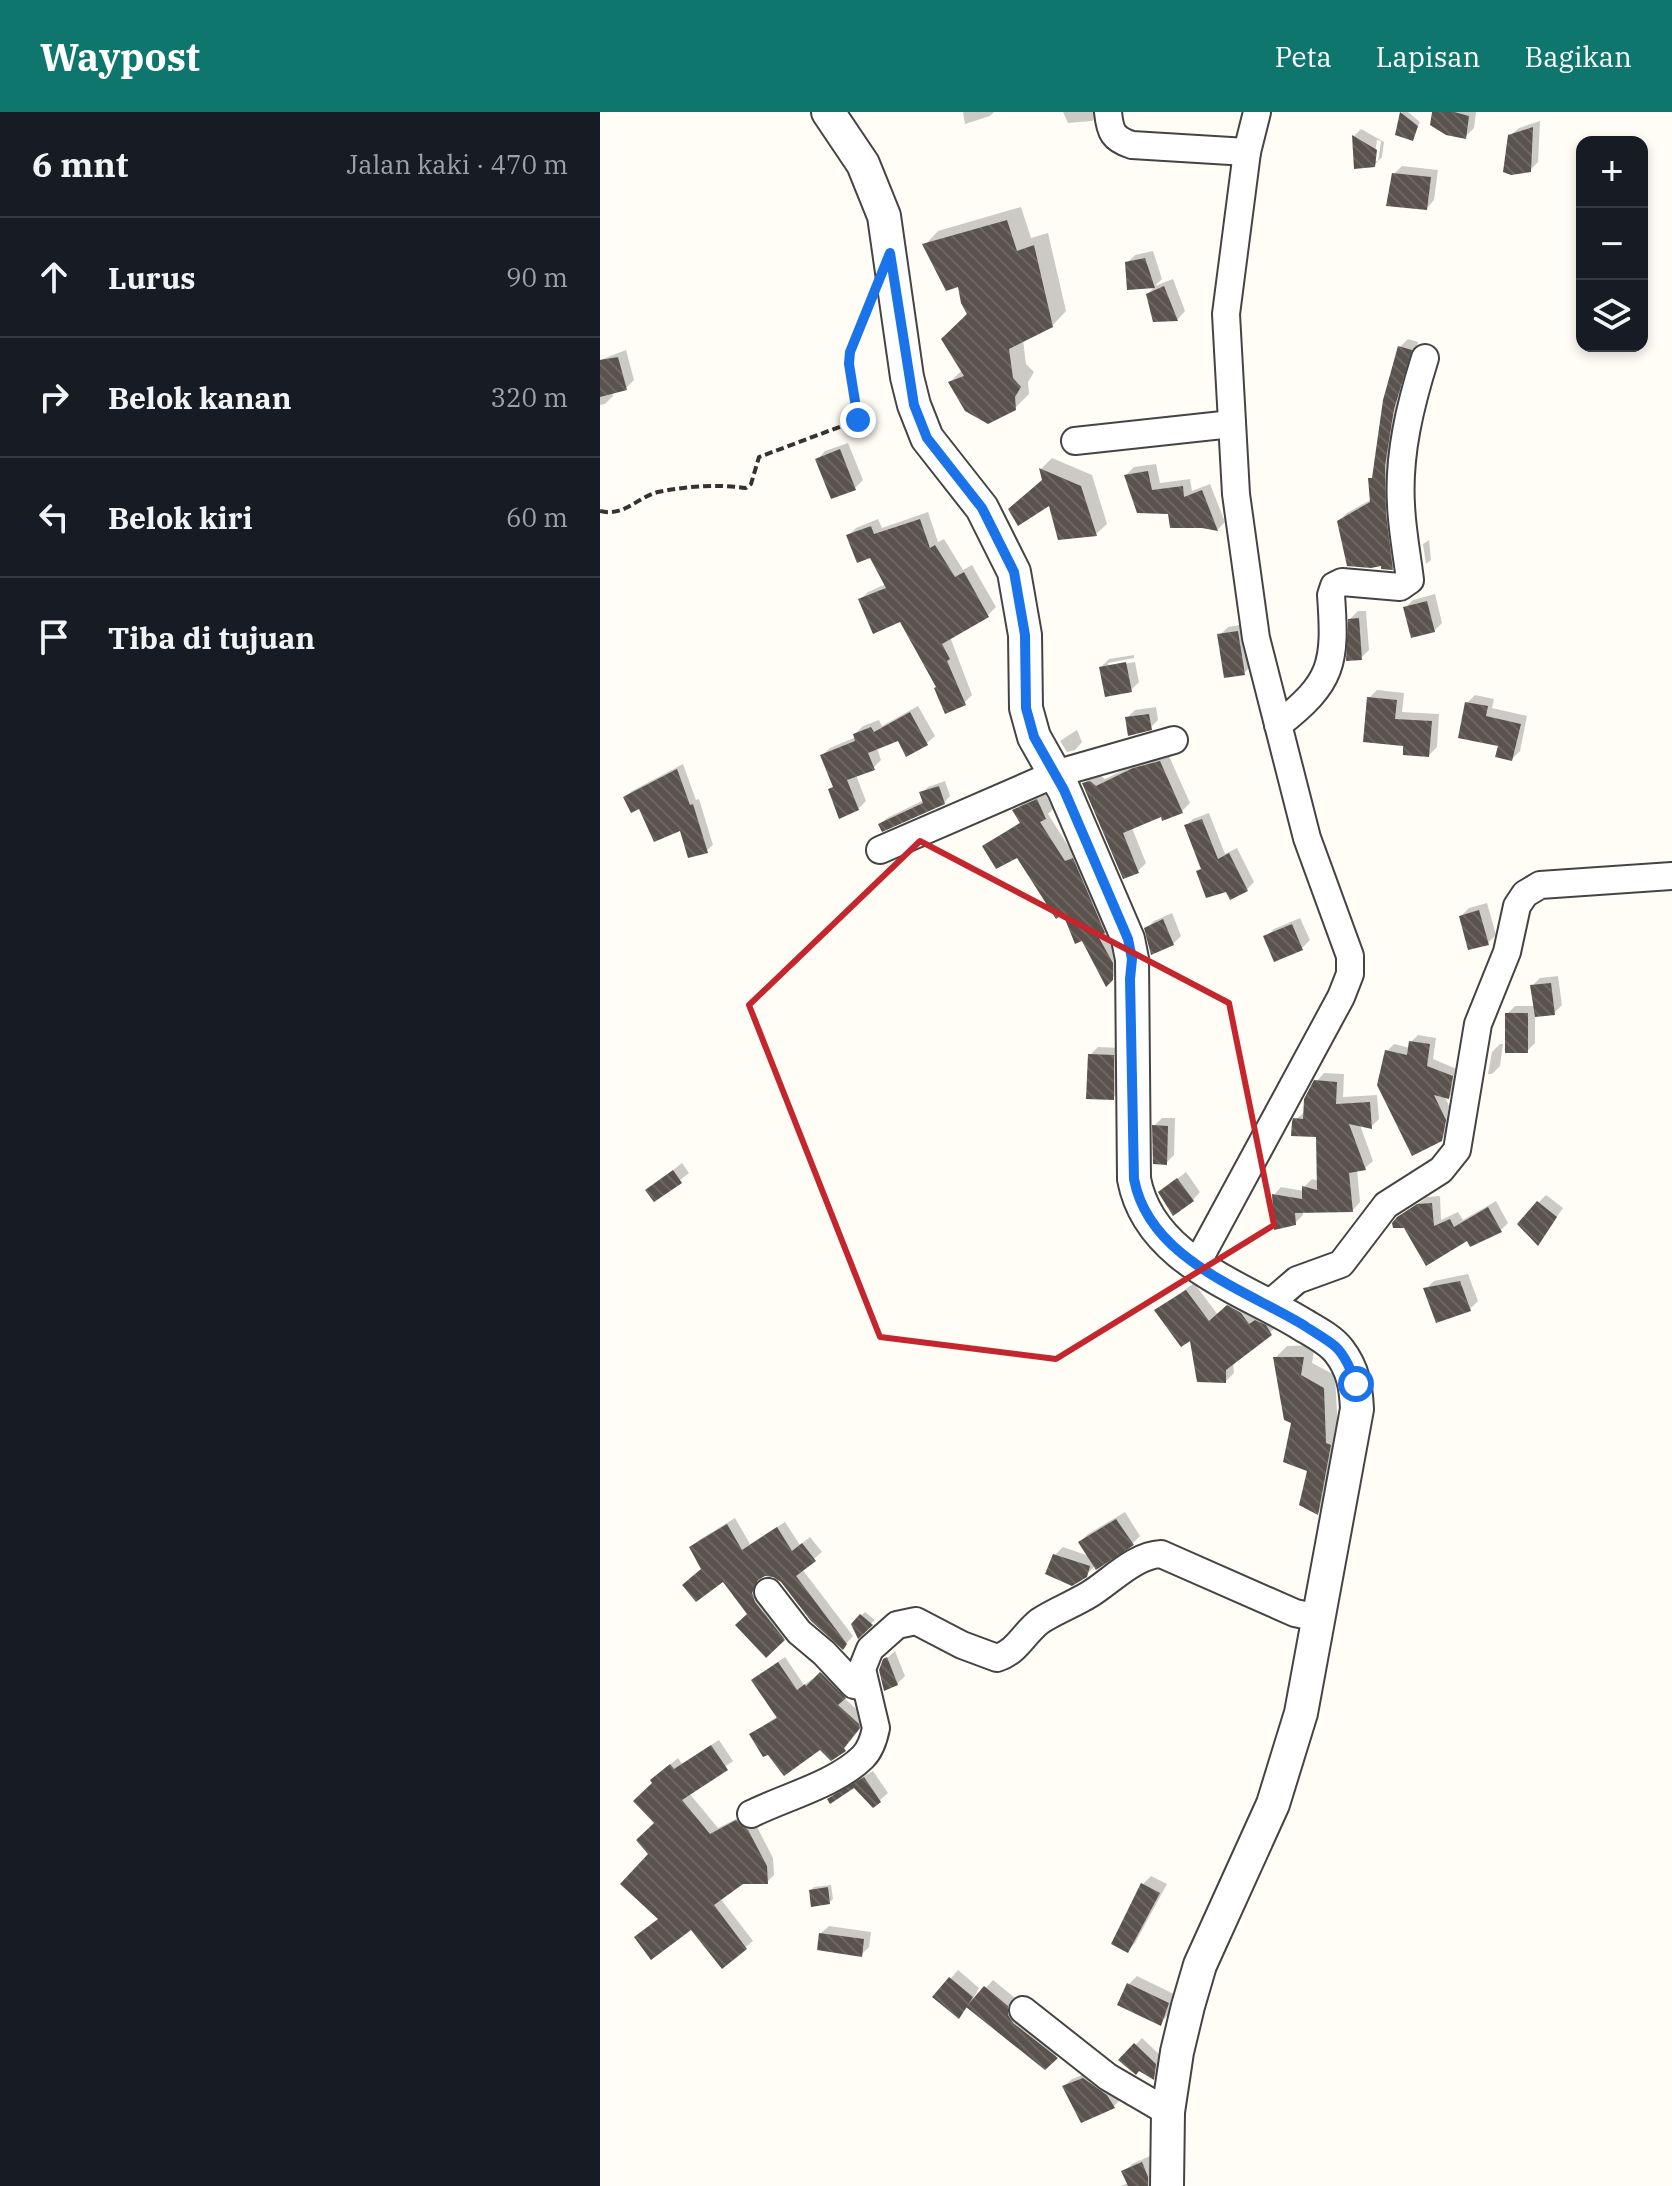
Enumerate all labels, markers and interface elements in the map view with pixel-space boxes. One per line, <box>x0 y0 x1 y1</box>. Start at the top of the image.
text: Waypost <box>40 32 200 81</box>
text: Peta <box>1275 38 1332 75</box>
text: Lapisan <box>1376 38 1481 75</box>
text: Bagikan <box>1525 38 1632 75</box>
map controls <box>1576 136 1648 352</box>
button: + <box>1576 136 1648 208</box>
text: 6 mnt <box>32 142 129 186</box>
text: Jalan kaki · 470 m <box>347 147 568 181</box>
button: − <box>1576 208 1648 280</box>
icon: ahead <box>32 255 76 299</box>
text: Lurus <box>108 258 196 297</box>
text: 90 m <box>506 260 568 294</box>
button: layers <box>1576 280 1648 352</box>
icon: right <box>32 375 76 419</box>
text: Belok kanan <box>108 378 292 417</box>
text: 320 m <box>490 380 568 414</box>
route end <box>840 402 876 438</box>
icon: left <box>32 495 76 539</box>
text: Belok kiri <box>108 498 253 537</box>
text: 60 m <box>506 500 568 534</box>
icon: arrive <box>32 615 76 659</box>
text: Tiba di tujuan <box>108 618 315 657</box>
route start <box>1338 1366 1374 1402</box>

